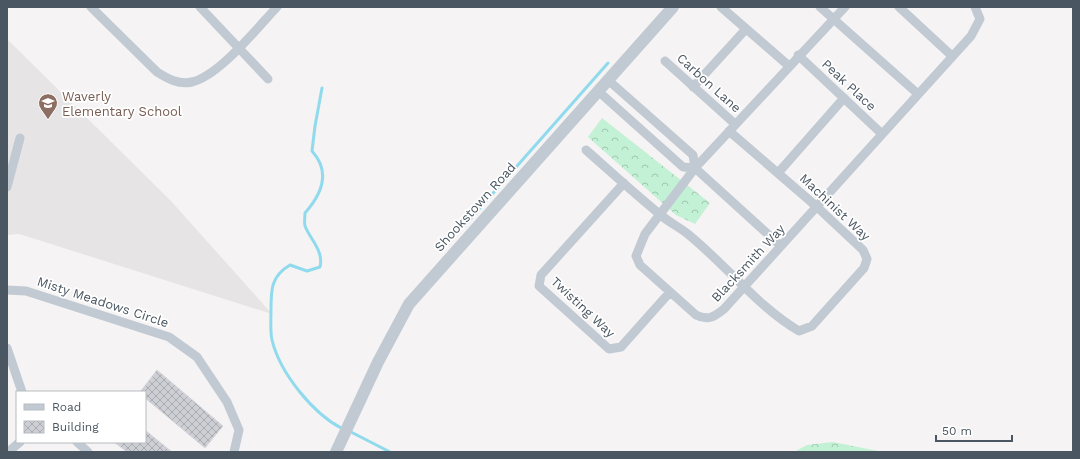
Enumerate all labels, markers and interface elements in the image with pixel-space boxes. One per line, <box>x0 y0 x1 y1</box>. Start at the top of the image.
street label: Carbon Lane <box>674 50 744 116</box>
street label: Peak Place <box>819 56 879 114</box>
place label: Waverly Elementary School <box>62 89 182 119</box>
school or university icon: Waverly Elementary School <box>37 92 59 120</box>
street label: Shookstown Road <box>431 160 519 254</box>
street label: Machinist Way <box>797 171 874 244</box>
street label: Blacksmith Way <box>708 221 788 305</box>
street label: Misty Meadows Circle <box>35 274 171 330</box>
street label: Twisting Way <box>548 274 618 341</box>
legend <box>16 391 146 443</box>
text: Road <box>52 400 81 414</box>
scale bar <box>936 417 1012 443</box>
text: Building <box>52 420 99 434</box>
text: 50 m <box>942 424 972 438</box>

